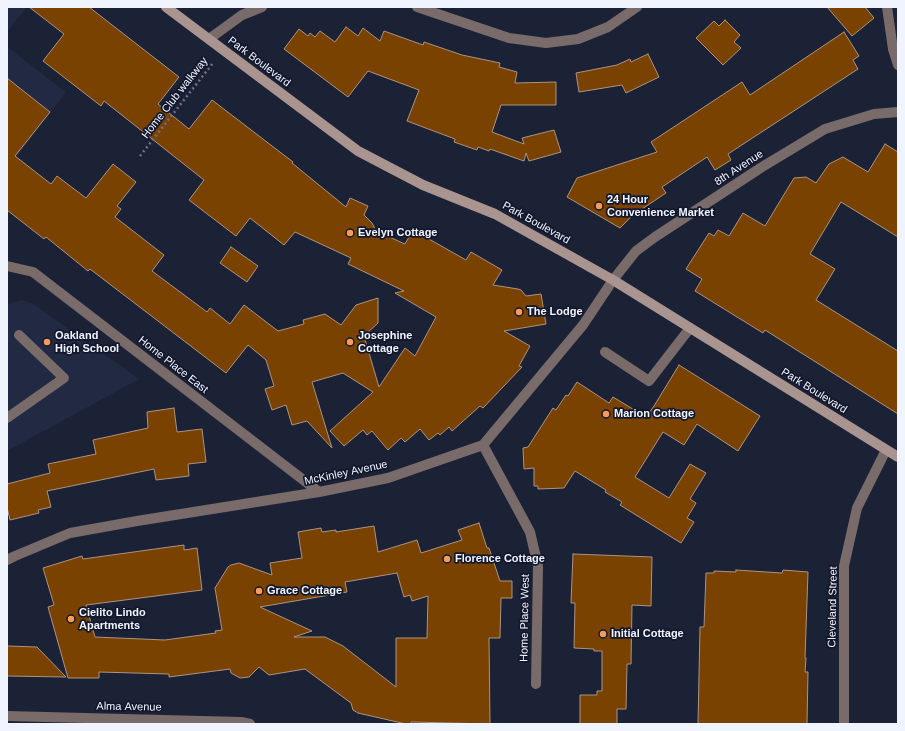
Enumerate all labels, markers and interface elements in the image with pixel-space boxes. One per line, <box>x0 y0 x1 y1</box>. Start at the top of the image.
street label: Park Boulevard <box>225 34 293 90</box>
street label: Home Club walkway <box>139 55 211 141</box>
street label: 8th Avenue <box>712 147 766 189</box>
place label: 24 Hour Convenience Market <box>607 193 714 219</box>
street label: Park Boulevard <box>500 199 572 247</box>
marker: 24 Hour Convenience Market <box>594 201 604 211</box>
place label: Evelyn Cottage <box>358 226 437 240</box>
marker: Evelyn Cottage <box>345 228 355 238</box>
place label: The Lodge <box>527 305 583 319</box>
marker: The Lodge <box>514 307 524 317</box>
place label: Oakland High School <box>55 329 119 355</box>
place label: Josephine Cottage <box>358 329 412 355</box>
street label: Home Place East <box>135 334 211 396</box>
marker: Oakland High School <box>42 337 52 347</box>
marker: Josephine Cottage <box>345 337 355 347</box>
street label: Park Boulevard <box>779 365 849 417</box>
place label: Marion Cottage <box>614 407 694 421</box>
marker: Marion Cottage <box>601 409 611 419</box>
street label: McKinley Avenue <box>303 458 389 488</box>
place label: Florence Cottage <box>455 552 545 566</box>
marker: Florence Cottage <box>442 554 452 564</box>
street label: Cleveland Street <box>826 566 840 648</box>
street label: Home Place West <box>518 574 532 662</box>
place label: Grace Cottage <box>267 584 342 598</box>
marker: Grace Cottage <box>254 586 264 596</box>
place label: Cielito Lindo Apartments <box>79 606 146 632</box>
marker: Cielito Lindo Apartments <box>66 614 76 624</box>
place label: Initial Cottage <box>611 627 684 641</box>
marker: Initial Cottage <box>598 629 608 639</box>
street label: Alma Avenue <box>96 700 162 714</box>

